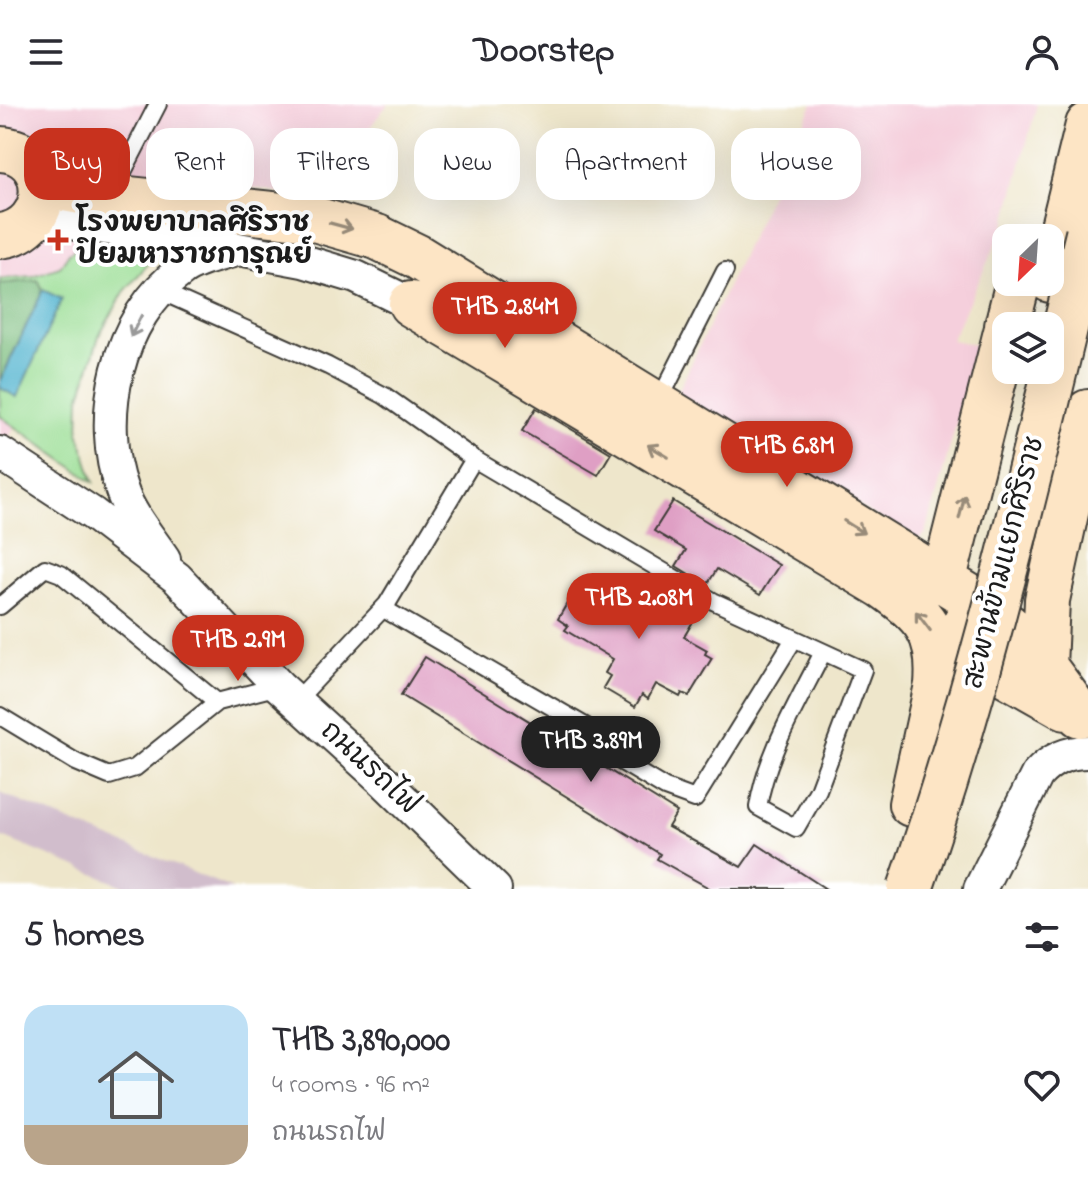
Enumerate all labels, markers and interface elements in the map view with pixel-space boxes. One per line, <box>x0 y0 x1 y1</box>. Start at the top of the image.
text: Doorstep <box>473 26 615 79</box>
icon: menu <box>24 30 68 74</box>
icon: person <box>1020 30 1064 74</box>
chip: Buy <box>24 128 130 200</box>
chip: Rent <box>146 128 254 200</box>
chip: Filters <box>270 128 398 200</box>
chip: New <box>414 128 520 200</box>
chip: Apartment <box>536 128 715 200</box>
chip: House <box>731 128 861 200</box>
place label: โรงพยาบาลศิริราช ปิยมหาราชการุณย์ <box>75 203 312 277</box>
one-way arrow <box>328 219 354 234</box>
north arrow <box>992 224 1064 296</box>
map controls <box>992 224 1064 384</box>
marker: โรงพยาบาลศิริราช ปิยมหาราชการุณย์ <box>47 229 69 251</box>
pin: THB 2.84M <box>413 282 597 350</box>
text: THB 2.84M <box>451 289 559 327</box>
button: layers <box>992 312 1064 384</box>
one-way arrow <box>128 313 143 337</box>
pin: THB 6.8M <box>704 421 870 489</box>
text: THB 6.8M <box>739 428 835 466</box>
street label: สะพานข้ามแยกศิริราช <box>953 432 1056 693</box>
one-way arrow <box>647 443 670 459</box>
one-way arrow <box>956 494 971 520</box>
one-way arrow <box>842 519 865 535</box>
pin: THB 2.08M <box>547 573 731 641</box>
text: THB 2.08M <box>585 580 694 618</box>
one-way arrow <box>915 611 932 632</box>
pin: THB 2.9M <box>155 615 321 683</box>
text: THB 2.9M <box>190 622 286 660</box>
street label: ถนนรถไฟ <box>310 711 429 826</box>
pin: THB 3.89M <box>499 716 683 784</box>
text: THB 3.89M <box>539 723 643 761</box>
text: 5 homes <box>24 912 145 962</box>
icon: filters <box>1020 915 1064 959</box>
text: THB 3,890,000 <box>272 1017 450 1067</box>
icon: home <box>88 1037 184 1133</box>
icon: heart <box>1020 1063 1064 1107</box>
text: 4 rooms · 96 m² <box>272 1067 430 1105</box>
text: ถนนรถไฟ <box>272 1115 386 1153</box>

